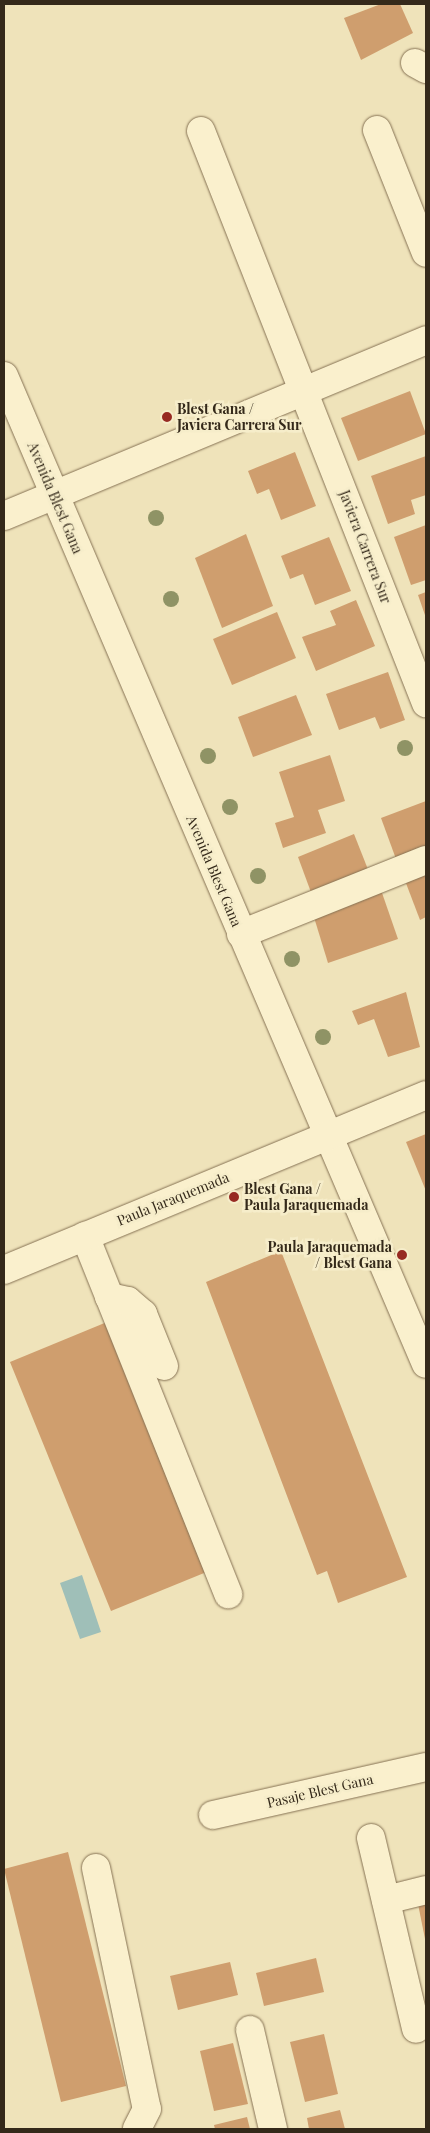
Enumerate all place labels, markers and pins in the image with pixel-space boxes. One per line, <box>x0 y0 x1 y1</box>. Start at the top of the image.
place label: Blest Gana / Javiera Carrera Sur <box>177 401 302 434</box>
marker: Blest Gana / Javiera Carrera Sur <box>161 411 173 423</box>
place label: Blest Gana / Paula Jaraquemada <box>244 1181 368 1214</box>
marker: Blest Gana / Paula Jaraquemada <box>228 1191 240 1203</box>
place label: Paula Jaraquemada / Blest Gana <box>268 1239 392 1272</box>
marker: Paula Jaraquemada / Blest Gana <box>396 1249 408 1261</box>

